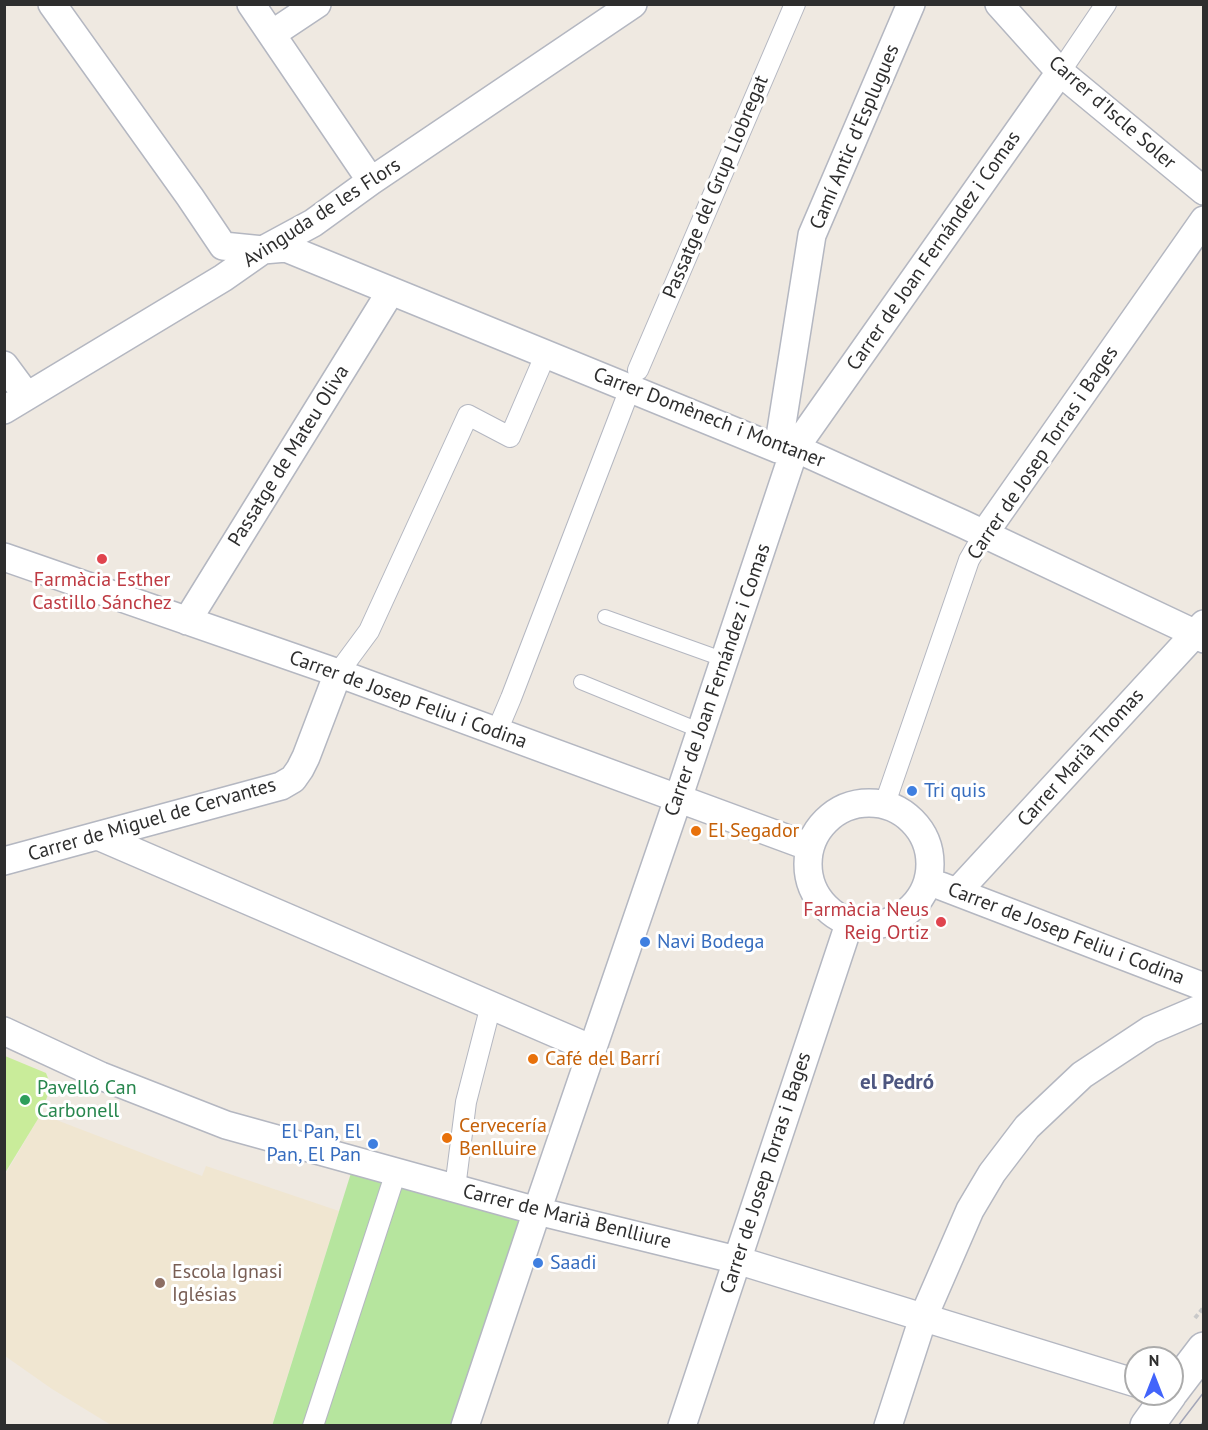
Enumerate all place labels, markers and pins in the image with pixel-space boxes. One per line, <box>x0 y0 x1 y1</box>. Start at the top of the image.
marker: Farmàcia Esther Castillo Sánchez <box>95 552 109 566</box>
place label: Farmàcia Esther Castillo Sánchez <box>32 568 172 615</box>
place label: Tri quis <box>924 779 986 803</box>
marker: Tri quis <box>905 784 919 798</box>
place label: El Segador <box>708 819 799 843</box>
marker: El Segador <box>689 824 703 838</box>
place label: Farmàcia Neus Reig Ortiz <box>803 898 929 945</box>
marker: Farmàcia Neus Reig Ortiz <box>934 915 948 929</box>
place label: Navi Bodega <box>657 930 764 954</box>
marker: Navi Bodega <box>638 935 652 949</box>
place label: Café del Barrí <box>545 1047 660 1071</box>
marker: Café del Barrí <box>526 1052 540 1066</box>
place label: Pavelló Can Carbonell <box>37 1076 137 1123</box>
marker: Pavelló Can Carbonell <box>18 1093 32 1107</box>
place label: Cervecería Benlluire <box>459 1114 547 1161</box>
place label: El Pan, El Pan, El Pan <box>267 1120 361 1167</box>
marker: Cervecería Benlluire <box>440 1131 454 1145</box>
marker: El Pan, El Pan, El Pan <box>366 1137 380 1151</box>
place label: Saadi <box>550 1251 597 1275</box>
marker: Saadi <box>531 1256 545 1270</box>
place label: Escola Ignasi Iglésias <box>172 1260 283 1307</box>
marker: Escola Ignasi Iglésias <box>153 1276 167 1290</box>

